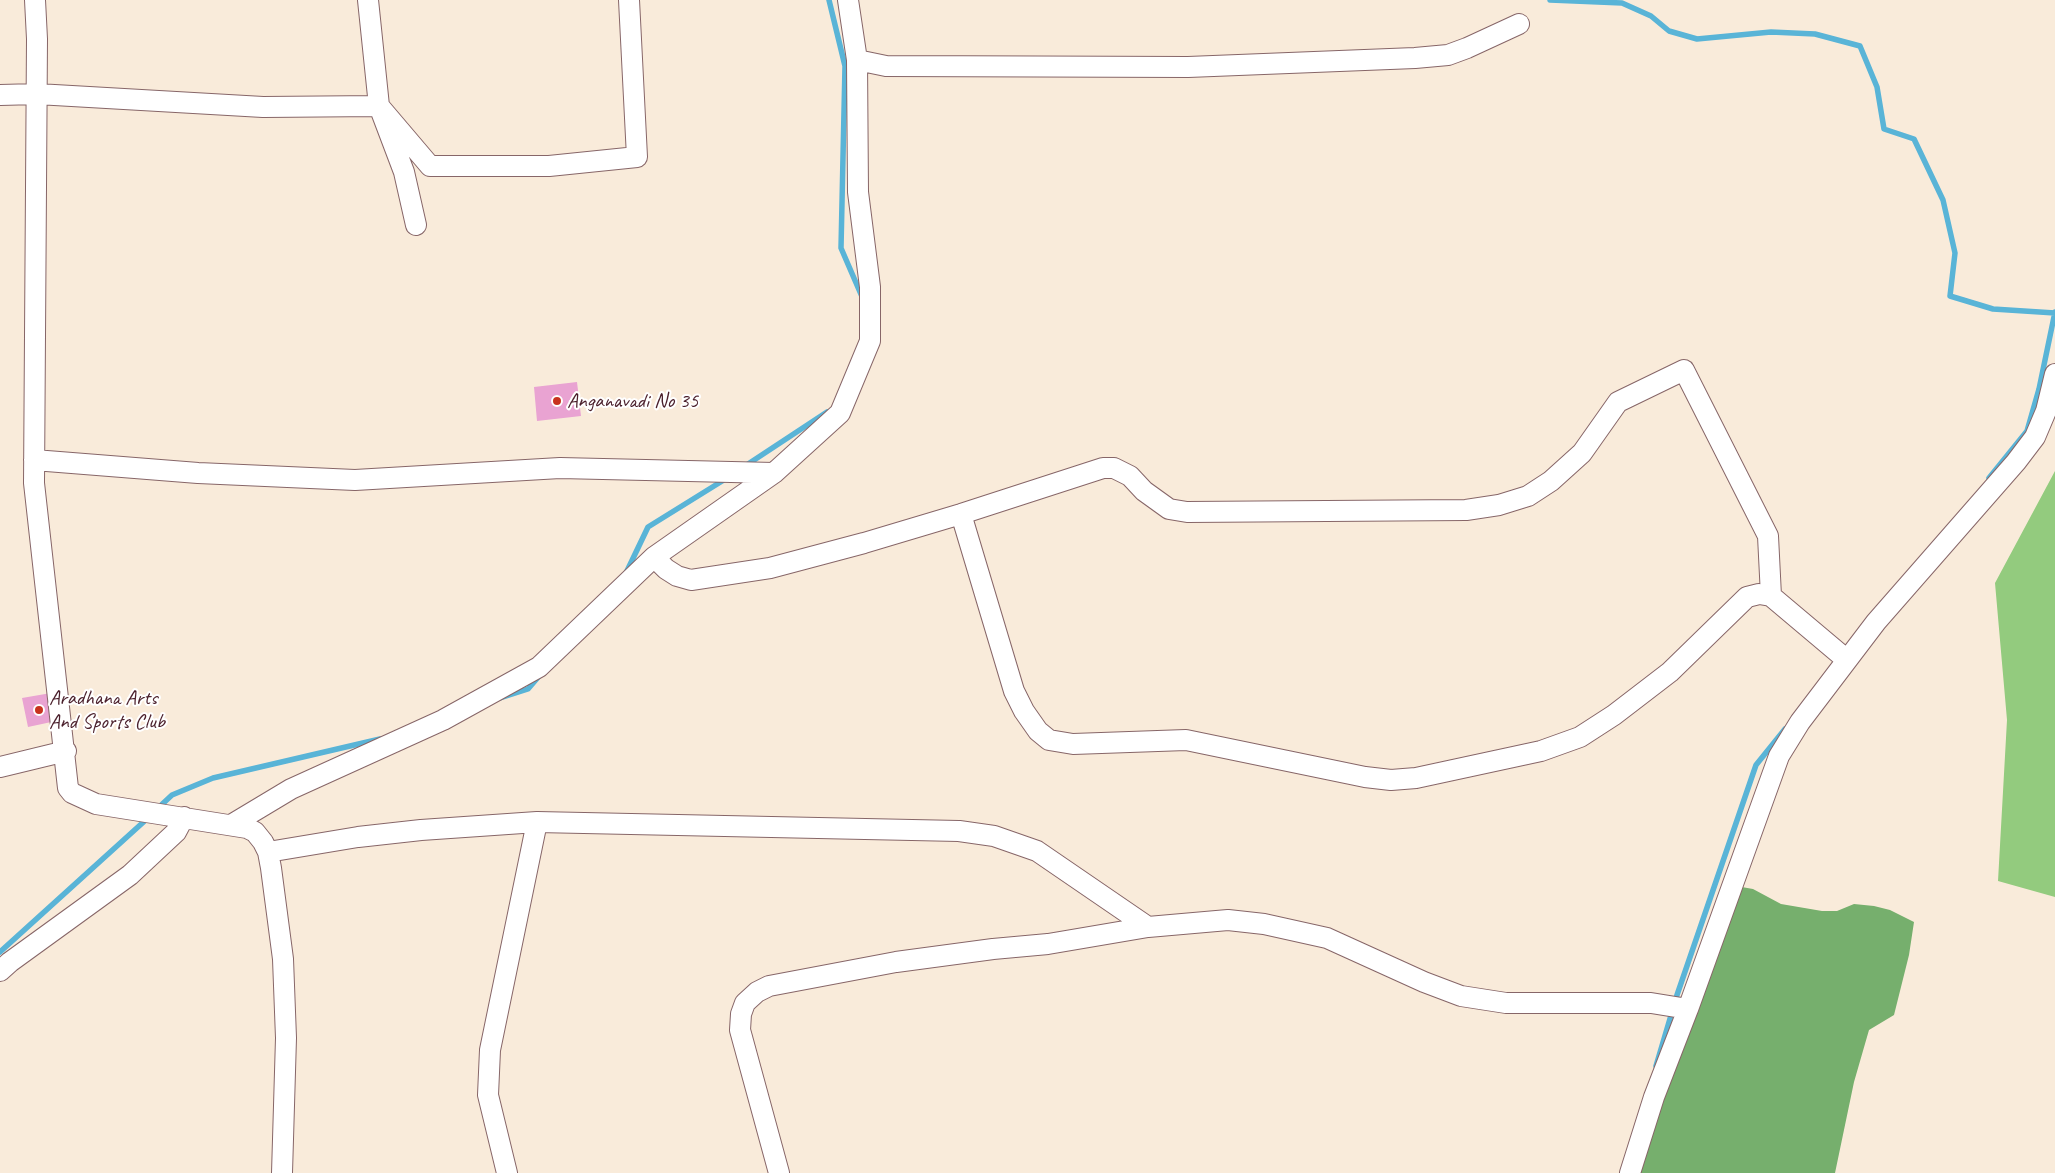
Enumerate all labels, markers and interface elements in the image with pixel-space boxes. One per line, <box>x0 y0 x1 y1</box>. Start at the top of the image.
place label: Anganavadi No 35 <box>567 388 698 414</box>
marker: Anganavadi No 35 <box>551 395 563 407</box>
place label: Aradhana Arts And Sports Club <box>49 685 165 735</box>
marker: Aradhana Arts And Sports Club <box>33 704 45 716</box>

